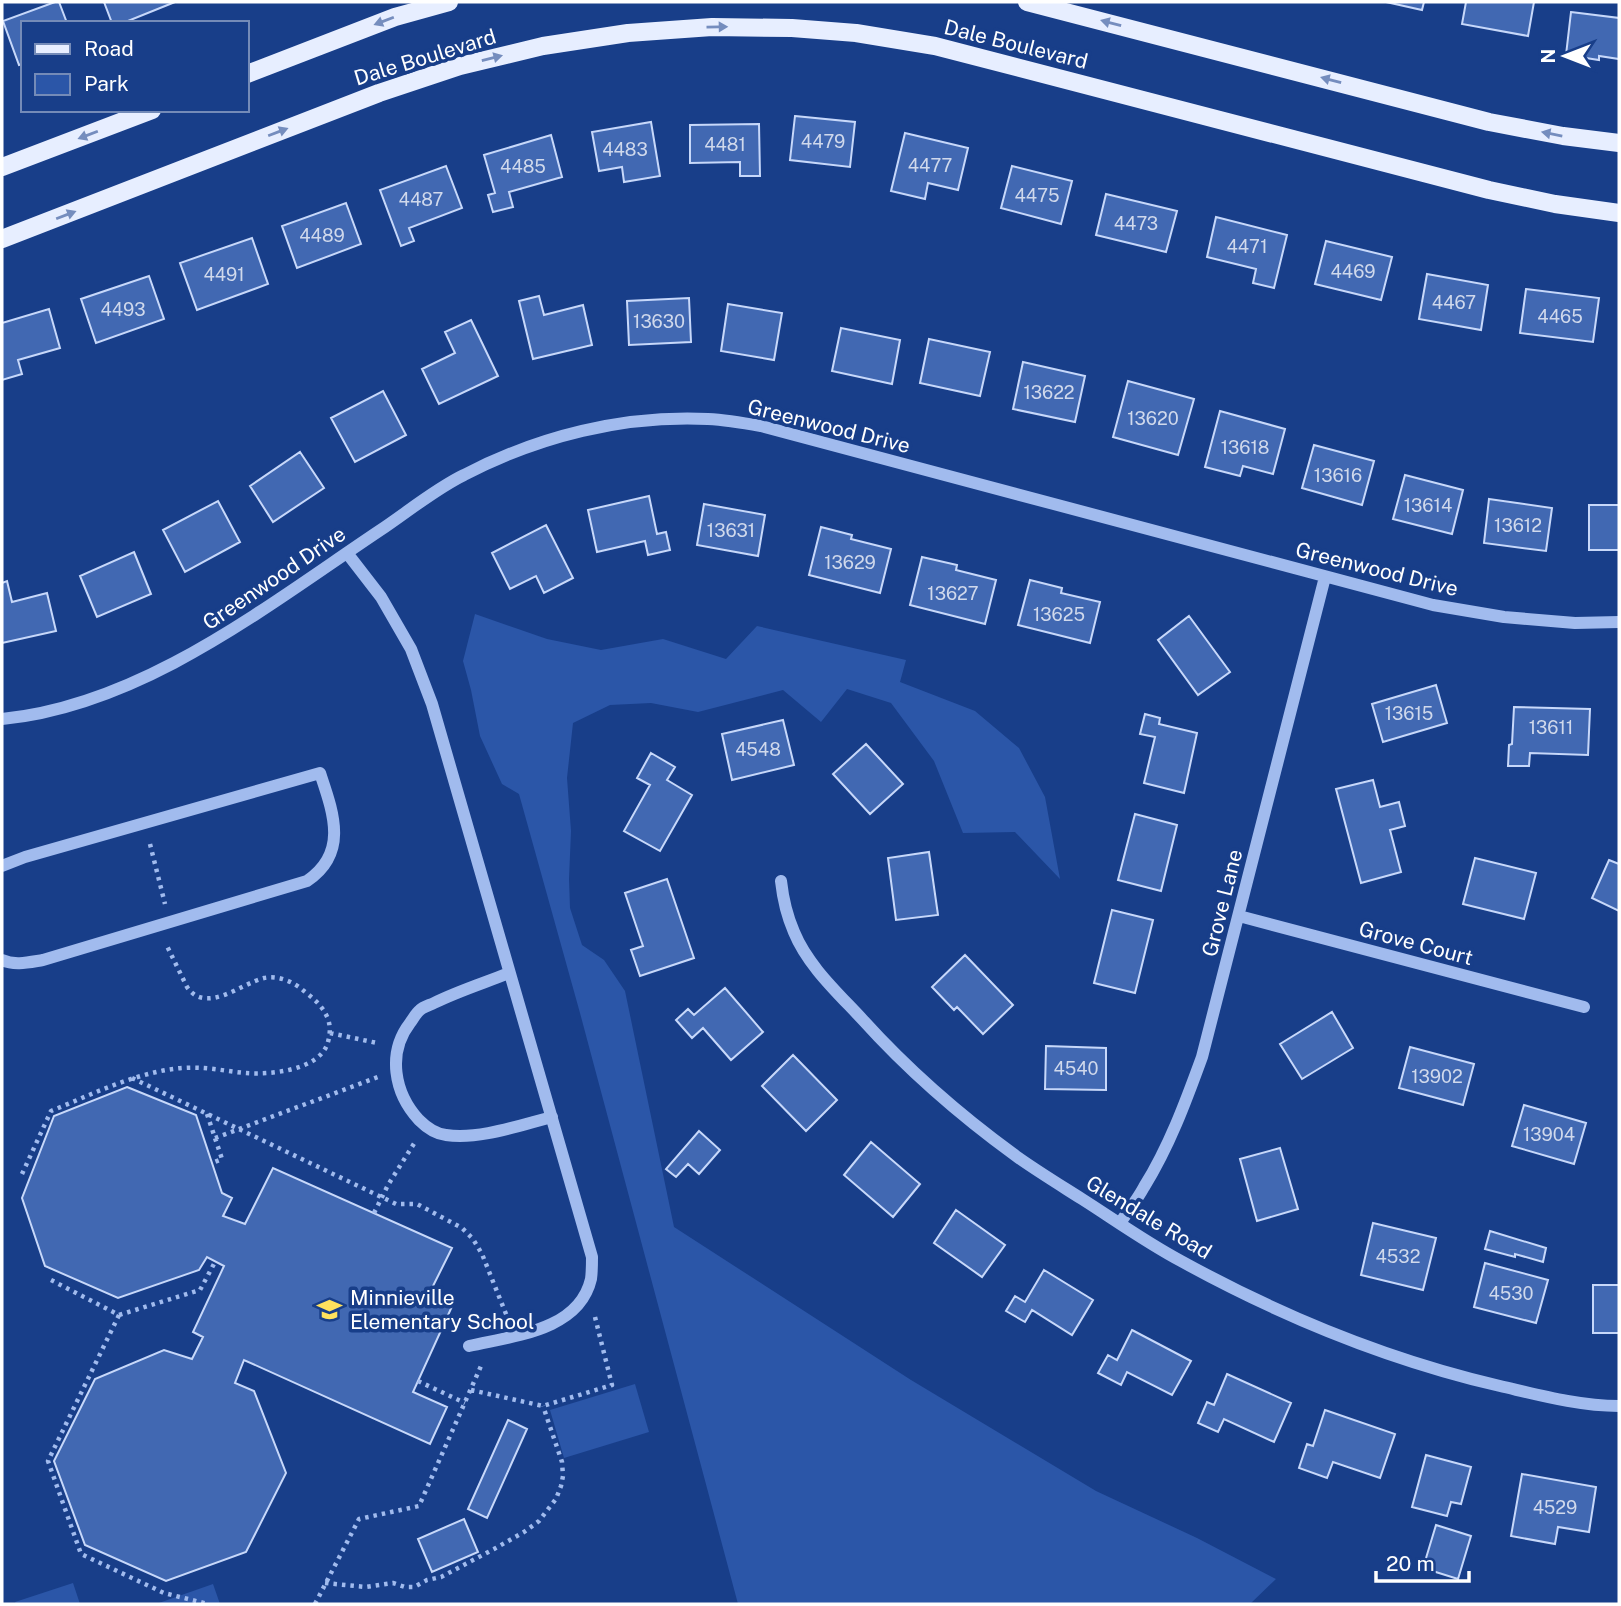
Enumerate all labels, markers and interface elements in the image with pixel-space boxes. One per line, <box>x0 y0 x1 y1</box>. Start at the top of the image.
street label: Dale Boulevard <box>942 14 1090 74</box>
one-way arrow <box>373 16 394 27</box>
one-way arrow <box>1099 17 1121 28</box>
legend <box>21 21 248 112</box>
north arrow <box>1530 21 1600 91</box>
one-way arrow <box>707 22 729 33</box>
street label: Dale Boulevard <box>351 24 499 90</box>
text: Road <box>84 36 134 61</box>
text: N <box>1537 49 1559 63</box>
one-way arrow <box>482 52 504 63</box>
text: Park <box>84 71 129 96</box>
one-way arrow <box>1319 74 1341 85</box>
one-way arrow <box>267 127 288 138</box>
one-way arrow <box>1541 128 1563 139</box>
one-way arrow <box>77 129 98 140</box>
house number: 4479 <box>801 131 845 152</box>
house number: 4481 <box>704 134 746 155</box>
house number: 4483 <box>602 139 648 160</box>
house number: 4477 <box>908 155 952 176</box>
house number: 4485 <box>500 156 546 177</box>
house number: 4475 <box>1015 185 1059 206</box>
house number: 4487 <box>399 189 443 210</box>
one-way arrow <box>55 210 76 221</box>
house number: 4473 <box>1114 213 1158 234</box>
house number: 4489 <box>299 225 345 246</box>
house number: 4471 <box>1226 236 1268 257</box>
house number: 4469 <box>1331 261 1375 282</box>
house number: 4491 <box>203 264 245 285</box>
house number: 4467 <box>1432 292 1476 313</box>
house number: 4493 <box>100 299 146 320</box>
house number: 4465 <box>1537 306 1583 327</box>
house number: 13630 <box>633 311 685 332</box>
house number: 13622 <box>1023 382 1075 403</box>
street label: Greenwood Drive <box>745 394 913 458</box>
house number: 13620 <box>1127 408 1179 429</box>
house number: 13618 <box>1221 437 1269 458</box>
house number: 13616 <box>1314 465 1362 486</box>
house number: 13614 <box>1404 495 1452 516</box>
house number: 13612 <box>1494 515 1542 536</box>
house number: 13631 <box>707 520 755 541</box>
street label: Greenwood Drive <box>198 521 350 635</box>
street label: Greenwood Drive <box>1293 537 1461 601</box>
house number: 13629 <box>824 552 876 573</box>
house number: 13627 <box>927 583 979 604</box>
house number: 13625 <box>1033 604 1085 625</box>
house number: 13615 <box>1385 703 1433 724</box>
house number: 13611 <box>1529 717 1573 738</box>
house number: 4548 <box>735 739 781 760</box>
street label: Grove Lane <box>1197 847 1247 959</box>
street label: Grove Court <box>1356 916 1476 970</box>
house number: 4540 <box>1053 1058 1099 1079</box>
house number: 13902 <box>1411 1066 1463 1087</box>
house number: 13904 <box>1523 1124 1575 1145</box>
street label: Glendale Road <box>1082 1170 1216 1264</box>
house number: 4532 <box>1376 1246 1420 1267</box>
house number: 4530 <box>1489 1283 1533 1304</box>
place label: Minnieville Elementary School <box>350 1285 534 1334</box>
school or university icon: Minnieville Elementary School <box>316 1295 344 1323</box>
house number: 4529 <box>1533 1497 1577 1518</box>
scale bar <box>1376 1540 1469 1584</box>
text: 20 m <box>1386 1551 1435 1576</box>

